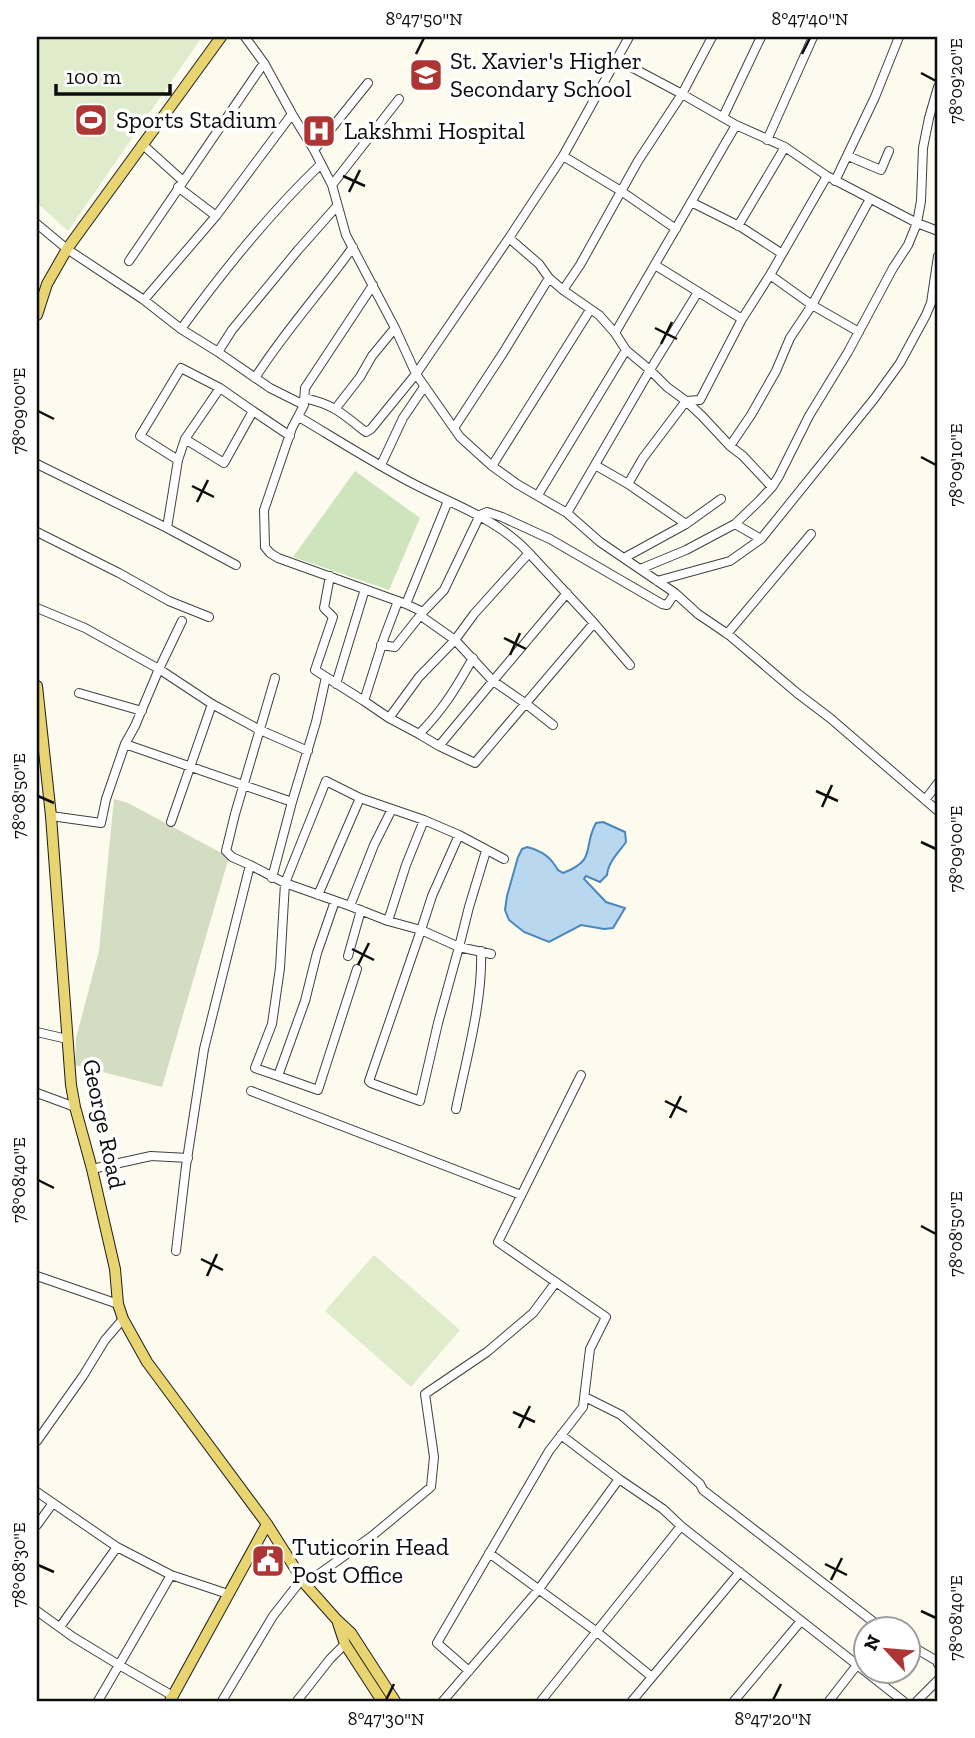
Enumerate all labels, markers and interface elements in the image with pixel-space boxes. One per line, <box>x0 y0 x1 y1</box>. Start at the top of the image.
text: 8°47'50"N <box>386 8 462 30</box>
text: 8°47'40"N <box>772 8 848 30</box>
text: 78°09'20"E <box>945 38 967 124</box>
place label: St. Xavier's Higher Secondary School <box>450 46 642 103</box>
scale bar <box>56 52 170 96</box>
school or university icon: St. Xavier's Higher Secondary School <box>407 56 445 94</box>
text: 100 m <box>66 64 121 89</box>
sports icon: Sports Stadium <box>72 101 110 139</box>
place label: Sports Stadium <box>116 105 277 134</box>
hospital icon: Lakshmi Hospital <box>300 112 338 150</box>
place label: Lakshmi Hospital <box>344 116 525 145</box>
text: 78°09'00"E <box>8 368 30 454</box>
text: 78°09'10"E <box>945 423 967 507</box>
text: 78°08'50"E <box>8 753 30 839</box>
text: 78°09'00"E <box>945 806 967 892</box>
street label: George Road <box>77 1056 132 1191</box>
text: 78°08'40"E <box>8 1137 30 1223</box>
text: 78°08'50"E <box>945 1191 967 1277</box>
text: 78°08'30"E <box>8 1522 30 1608</box>
place label: Tuticorin Head Post Office <box>292 1532 449 1589</box>
public building icon: Tuticorin Head Post Office <box>249 1542 287 1580</box>
text: 78°08'40"E <box>945 1575 967 1661</box>
north arrow <box>852 1616 922 1686</box>
text: N <box>859 1631 886 1654</box>
text: 8°47'30"N <box>348 1708 424 1730</box>
text: 8°47'20"N <box>734 1708 812 1730</box>

